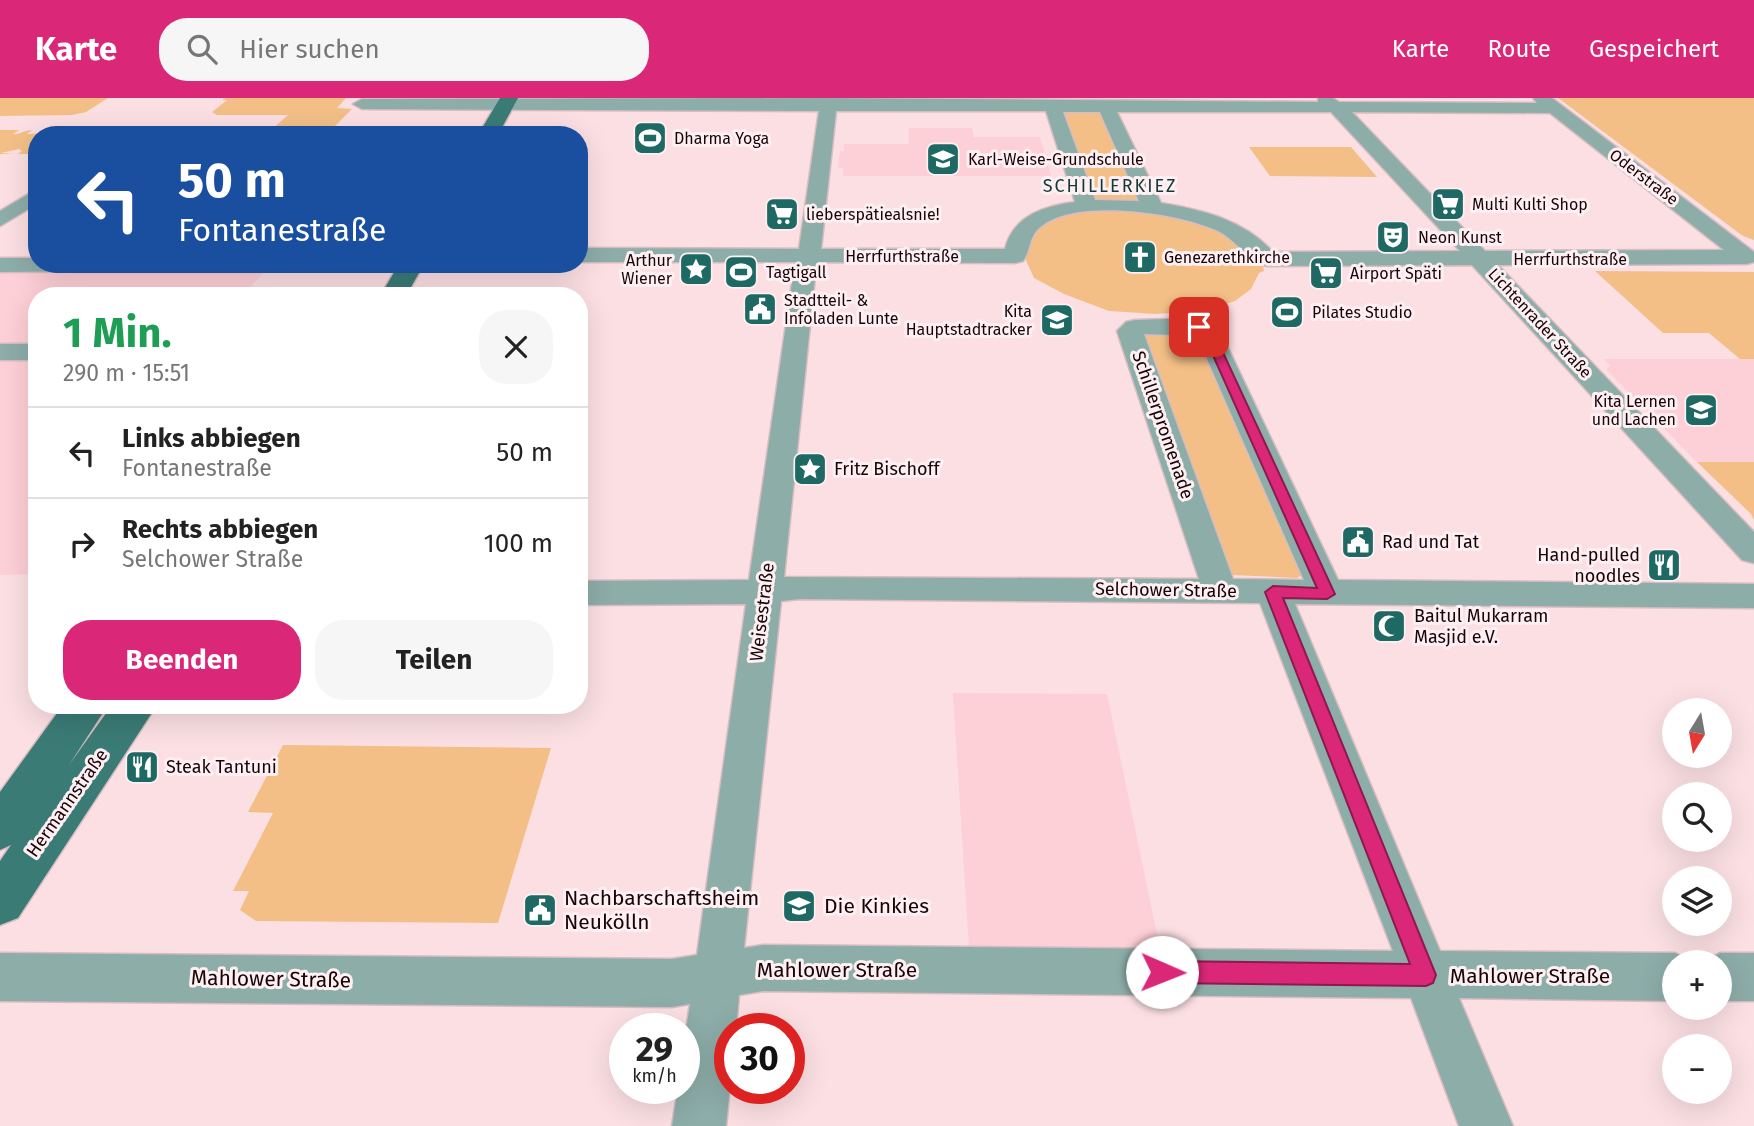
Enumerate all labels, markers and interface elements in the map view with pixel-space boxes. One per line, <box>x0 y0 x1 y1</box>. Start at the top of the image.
search box <box>159 18 649 81</box>
text: Karte <box>35 29 117 69</box>
icon: search <box>183 30 221 68</box>
text: Hier suchen <box>239 34 380 65</box>
text: Karte <box>1392 35 1449 63</box>
text: Route <box>1487 35 1551 63</box>
text: Gespeichert <box>1589 35 1719 63</box>
sports icon: Dharma Yoga <box>631 119 669 157</box>
place label: Dharma Yoga <box>674 129 769 148</box>
school or university icon: Karl-Weise-Grundschule <box>924 140 962 178</box>
street label: Oderstraße <box>1606 145 1682 209</box>
place label: Karl-Weise-Grundschule <box>968 150 1144 169</box>
text: 50 m <box>178 151 286 210</box>
icon: left <box>63 154 154 245</box>
district label: SCHILLERKIEZ <box>1043 175 1177 197</box>
supermarket icon: Multi Kulti Shop <box>1429 185 1467 223</box>
supermarket icon: lieberspätiealsnie! <box>763 195 801 233</box>
place label: Multi Kulti Shop <box>1472 195 1588 214</box>
place label: lieberspätiealsnie! <box>806 205 940 224</box>
text: Fontanestraße <box>178 211 387 249</box>
theatre icon: Neon Kunst <box>1374 218 1412 256</box>
place label: Neon Kunst <box>1418 228 1502 247</box>
church icon: Genezarethkirche <box>1121 238 1159 276</box>
street label: Herrfurthstraße <box>845 247 959 266</box>
place label: Genezarethkirche <box>1164 248 1290 267</box>
place icon: Arthur Wiener <box>677 250 715 288</box>
street label: Herrfurthstraße <box>1513 250 1627 269</box>
place label: Arthur Wiener <box>621 251 673 288</box>
sports icon: Tagtigall <box>722 253 760 291</box>
supermarket icon: Airport Späti <box>1307 254 1345 292</box>
place label: Tagtigall <box>766 263 827 282</box>
place label: Airport Späti <box>1350 264 1442 283</box>
street label: Lichtenrader Straße <box>1484 264 1596 382</box>
public building icon: Stadtteil- & Infoladen Lunte <box>741 290 779 328</box>
place label: Stadtteil- & Infoladen Lunte <box>784 291 899 328</box>
sports icon: Pilates Studio <box>1268 293 1306 331</box>
pin <box>1169 297 1229 357</box>
school or university icon: Kita Hauptstadtracker <box>1038 301 1076 339</box>
place label: Kita Hauptstadtracker <box>906 302 1033 339</box>
place label: Pilates Studio <box>1312 303 1412 322</box>
text: 1 Min. <box>63 308 172 358</box>
icon: arrive <box>1180 308 1218 346</box>
button: close <box>479 310 553 384</box>
street label: Schillerpromenade <box>1127 348 1199 502</box>
text: 290 m · 15:51 <box>63 359 190 387</box>
school or university icon: Kita Lernen und Lachen <box>1682 391 1720 429</box>
place label: Kita Lernen und Lachen <box>1592 392 1676 429</box>
text: Links abbiegen <box>122 423 301 454</box>
icon: left <box>63 434 101 472</box>
text: 50 m <box>496 437 553 468</box>
place icon: Fritz Bischoff <box>791 450 829 488</box>
text: Fontanestraße <box>122 454 272 482</box>
place label: Fritz Bischoff <box>834 458 941 480</box>
text: Rechts abbiegen <box>122 514 318 545</box>
public building icon: Rad und Tat <box>1339 523 1377 561</box>
icon: right <box>63 525 101 563</box>
text: 100 m <box>484 528 553 559</box>
place label: Rad und Tat <box>1382 531 1480 553</box>
place label: Hand-pulled noodles <box>1537 544 1640 587</box>
text: Selchower Straße <box>122 545 303 573</box>
restaurant icon: Hand-pulled noodles <box>1645 546 1683 584</box>
street label: Weisestraße <box>745 561 779 663</box>
street label: Selchower Straße <box>1095 578 1237 602</box>
place label: Baitul Mukarram Masjid e.V. <box>1414 605 1549 648</box>
mosque icon: Baitul Mukarram Masjid e.V. <box>1370 607 1408 645</box>
button: Beenden <box>63 620 301 700</box>
button: Teilen <box>315 620 553 700</box>
north arrow <box>1662 698 1732 768</box>
map controls <box>1662 698 1732 1104</box>
street label: Hermannstraße <box>22 745 112 861</box>
restaurant icon: Steak Tantuni <box>123 748 161 786</box>
place label: Steak Tantuni <box>166 756 277 778</box>
button: search <box>1662 782 1732 852</box>
button: layers <box>1662 866 1732 936</box>
place label: Nachbarschaftsheim Neukölln <box>564 885 759 935</box>
school or university icon: Die Kinkies <box>780 887 818 925</box>
public building icon: Nachbarschaftsheim Neukölln <box>521 891 559 929</box>
place label: Die Kinkies <box>824 893 929 919</box>
position arrow <box>1125 935 1199 1009</box>
button: + <box>1662 950 1732 1020</box>
street label: Mahlower Straße <box>757 957 917 983</box>
street label: Mahlower Straße <box>1450 963 1610 989</box>
street label: Mahlower Straße <box>191 965 351 993</box>
speed limit sign: 30 <box>714 1013 805 1104</box>
text: 29 <box>636 1028 673 1070</box>
button: − <box>1662 1034 1732 1104</box>
text: km/h <box>632 1065 677 1087</box>

